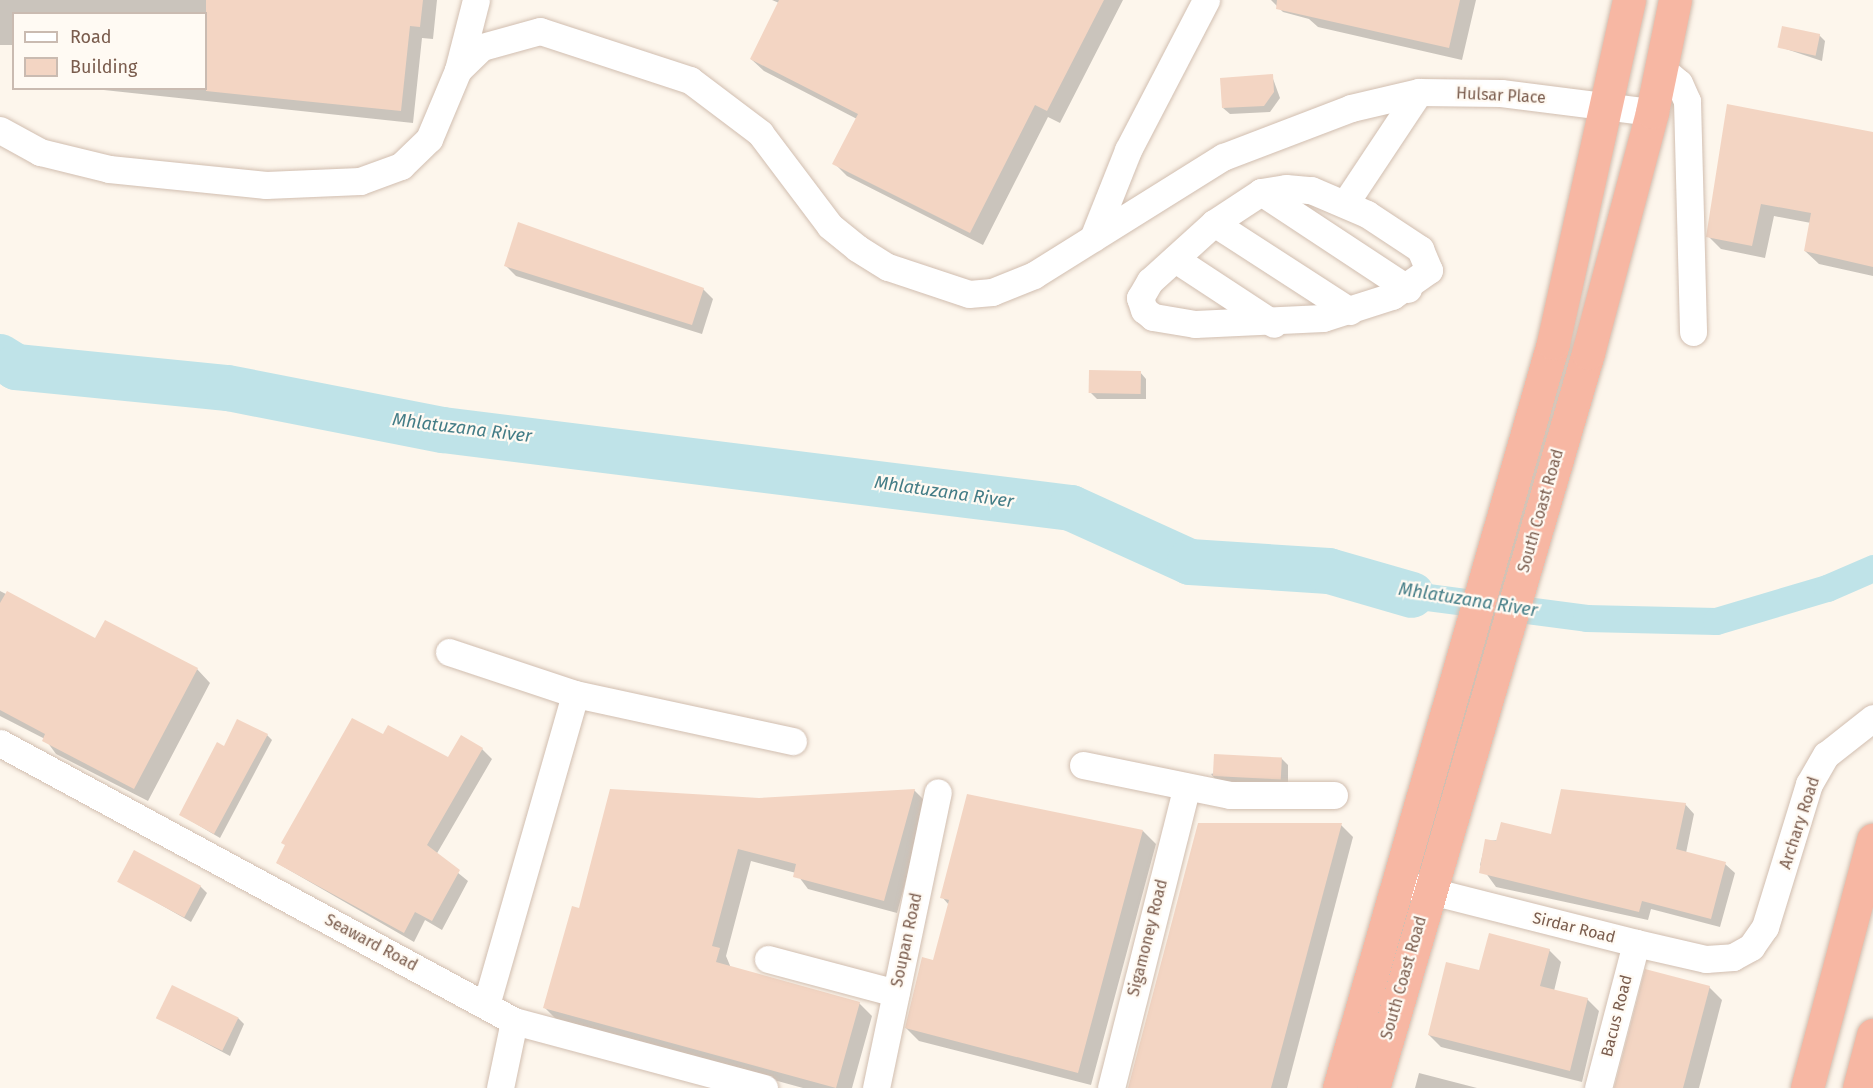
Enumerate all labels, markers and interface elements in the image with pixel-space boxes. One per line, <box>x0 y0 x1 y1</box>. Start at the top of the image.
legend <box>12 12 207 90</box>
text: Road <box>70 26 112 48</box>
text: Building <box>70 56 137 78</box>
street label: Hulsar Place <box>1456 84 1546 108</box>
water label: Mhlatuzana River <box>391 409 533 447</box>
street label: South Coast Road <box>1514 447 1568 575</box>
water label: Mhlatuzana River <box>873 472 1015 512</box>
water label: Mhlatuzana River <box>1397 578 1539 622</box>
street label: Archary Road <box>1776 774 1824 872</box>
street label: Sigamoney Road <box>1124 877 1172 999</box>
street label: Soupan Road <box>888 891 926 989</box>
street label: Sirdar Road <box>1531 908 1617 948</box>
street label: Seaward Road <box>321 911 421 975</box>
street label: South Coast Road <box>1377 914 1431 1042</box>
street label: Bacus Road <box>1598 973 1636 1059</box>

